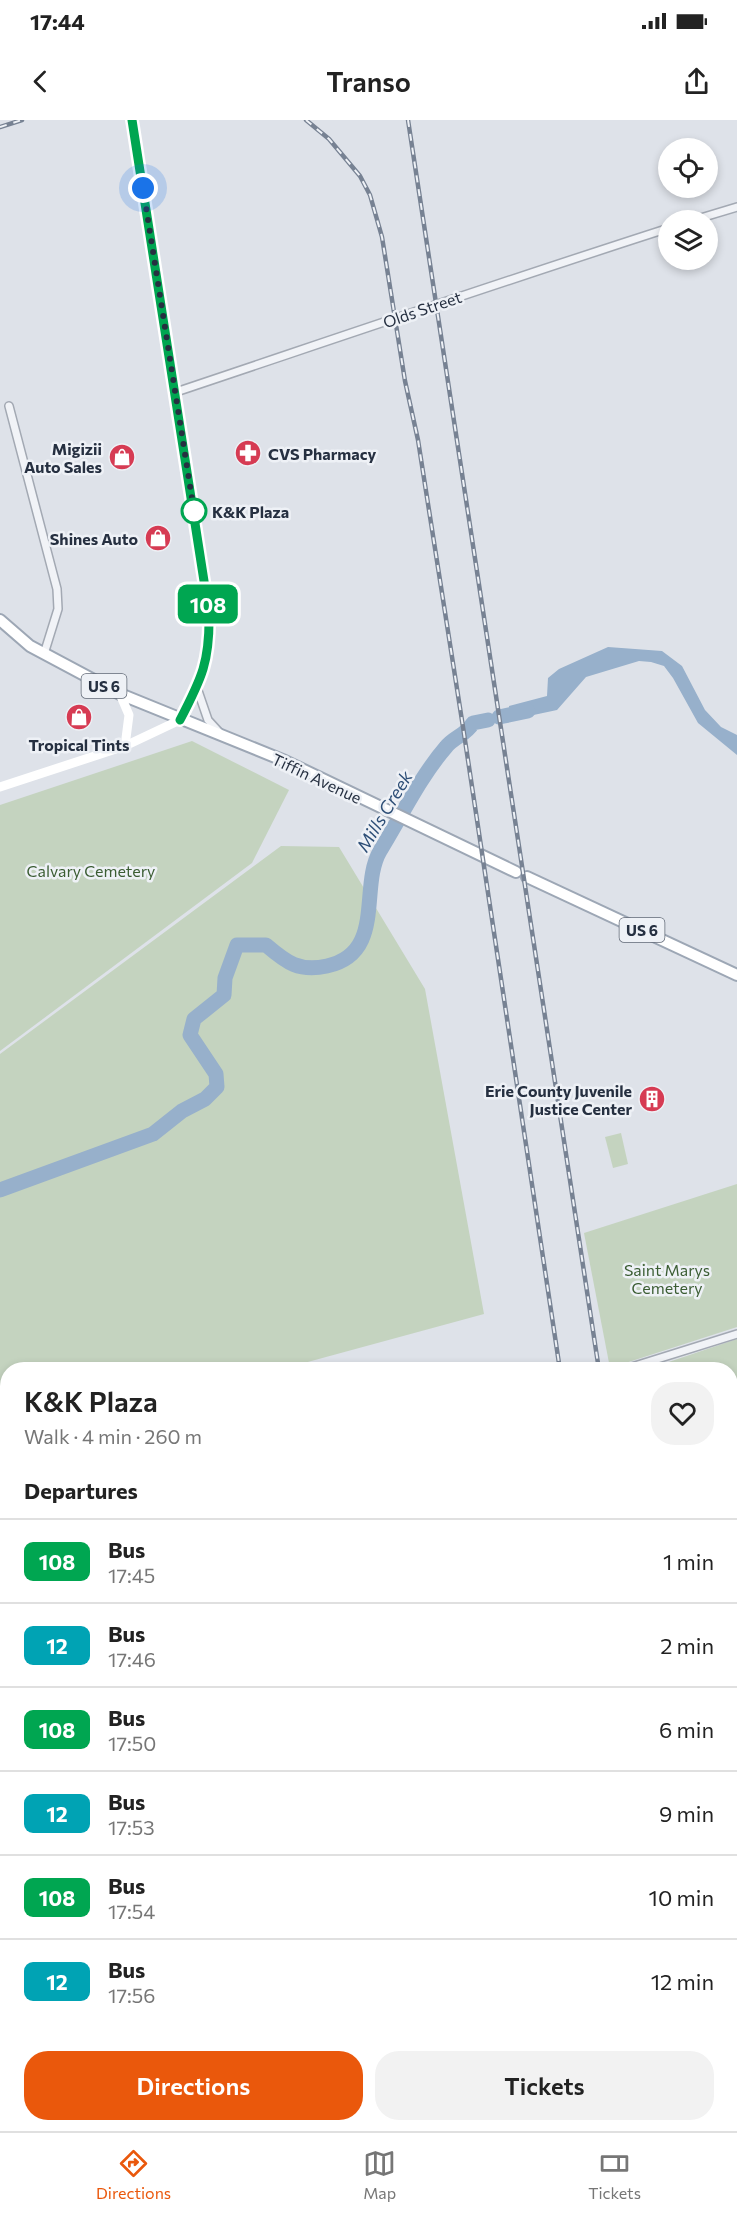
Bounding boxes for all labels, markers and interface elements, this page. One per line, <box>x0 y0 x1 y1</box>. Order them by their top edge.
text: 17:44 <box>30 8 85 35</box>
icon: back <box>24 65 57 98</box>
text: Transo <box>326 65 411 98</box>
icon: share <box>680 65 713 98</box>
map controls <box>658 138 718 270</box>
button: locate <box>658 138 718 198</box>
your location <box>128 173 158 203</box>
button: layers <box>658 210 718 270</box>
street label: Olds Street <box>380 287 464 331</box>
pharmacy icon: CVS Pharmacy <box>233 438 263 468</box>
place label: Migizii Auto Sales <box>24 439 102 476</box>
shop icon: Migizii Auto Sales <box>107 442 137 472</box>
place label: CVS Pharmacy <box>268 444 376 463</box>
marker: K&K Plaza <box>181 498 207 524</box>
place label: K&K Plaza <box>212 502 289 521</box>
shop icon: Shines Auto <box>143 523 173 553</box>
place label: Shines Auto <box>50 529 138 548</box>
line badge: 108 <box>174 584 242 624</box>
text: 108 <box>190 592 226 617</box>
road number: US 6 <box>82 674 126 698</box>
shop icon: Tropical Tints <box>64 702 94 732</box>
place label: Tropical Tints <box>28 735 130 754</box>
street label: Tiffin Avenue <box>269 749 365 807</box>
water label: Mills Creek <box>351 765 417 855</box>
park label: Calvary Cemetery <box>27 861 155 880</box>
road number: US 6 <box>620 918 664 942</box>
place label: Erie County Juvenile Justice Center <box>485 1081 632 1118</box>
building icon: Erie County Juvenile Justice Center <box>637 1084 667 1114</box>
park label: Saint Marys Cemetery <box>624 1260 710 1297</box>
button: heart <box>651 1382 714 1445</box>
text: K&K Plaza <box>24 1384 158 1418</box>
text: Walk · 4 min · 260 m <box>24 1424 202 1448</box>
text: Departures <box>24 1477 138 1504</box>
text: Bus <box>108 1536 145 1563</box>
text: 1 min <box>663 1548 714 1575</box>
text: 108 <box>39 1549 75 1574</box>
text: 17:45 <box>108 1563 155 1587</box>
text: Bus <box>108 1620 145 1647</box>
text: 2 min <box>660 1632 714 1659</box>
text: 12 <box>46 1633 68 1658</box>
text: 17:46 <box>108 1647 156 1671</box>
text: Bus <box>108 1704 145 1731</box>
text: 6 min <box>659 1716 714 1743</box>
text: 108 <box>39 1717 75 1742</box>
text: 17:50 <box>108 1731 156 1755</box>
text: Bus <box>108 1788 145 1815</box>
text: 9 min <box>659 1800 714 1827</box>
text: 12 <box>46 1801 68 1826</box>
text: 17:53 <box>108 1815 155 1839</box>
text: Bus <box>108 1872 145 1899</box>
text: 10 min <box>649 1884 714 1911</box>
text: 108 <box>39 1885 75 1910</box>
text: 17:54 <box>108 1899 155 1923</box>
text: Bus <box>108 1956 145 1983</box>
text: 12 min <box>651 1968 714 1995</box>
text: 12 <box>46 1969 68 1994</box>
text: 17:56 <box>108 1983 155 2007</box>
button: Directions <box>24 2051 363 2120</box>
button: Tickets <box>375 2051 714 2120</box>
tab: Directions <box>96 2147 171 2202</box>
tab: Map <box>363 2147 396 2202</box>
tab: Tickets <box>588 2147 641 2202</box>

